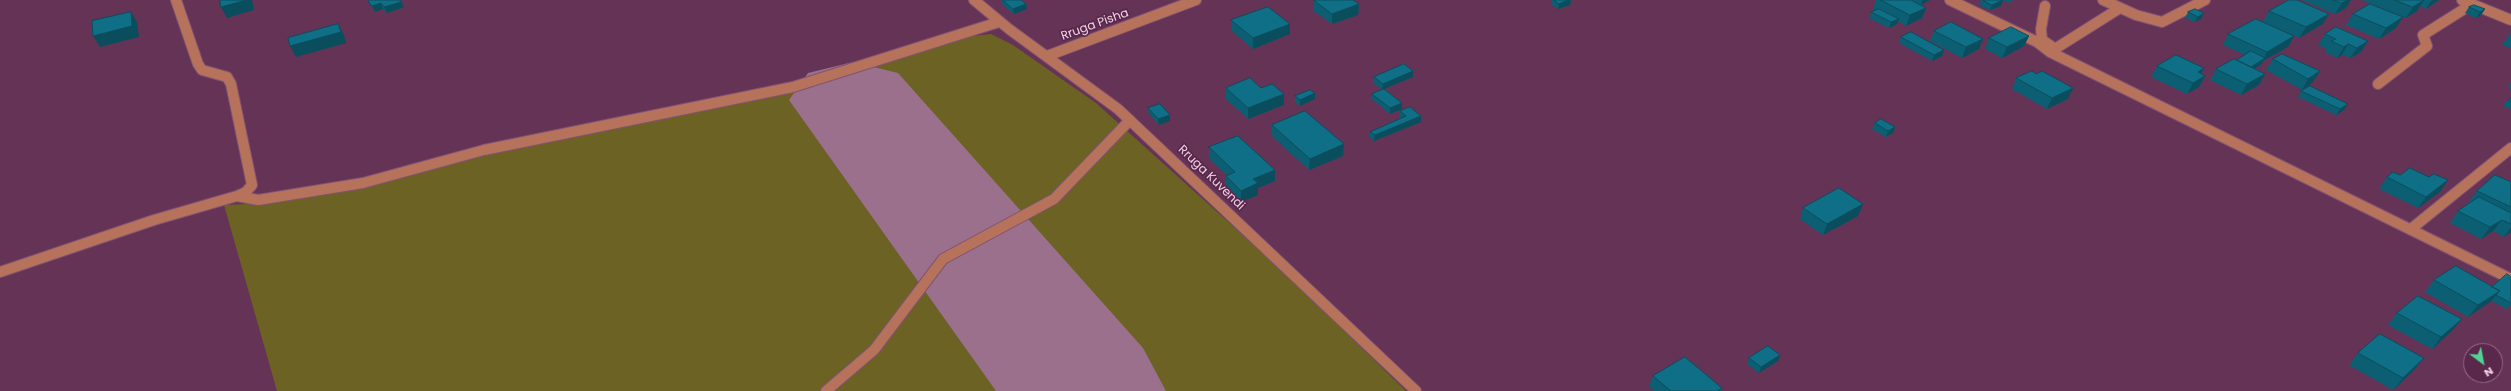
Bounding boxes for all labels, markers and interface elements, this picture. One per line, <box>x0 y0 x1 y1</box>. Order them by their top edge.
street label: Rruga Pisha <box>1059 6 1131 44</box>
street label: Rruga Kuvendi <box>1175 143 1247 213</box>
north arrow <box>2463 343 2503 383</box>
text: N <box>2481 363 2497 381</box>

